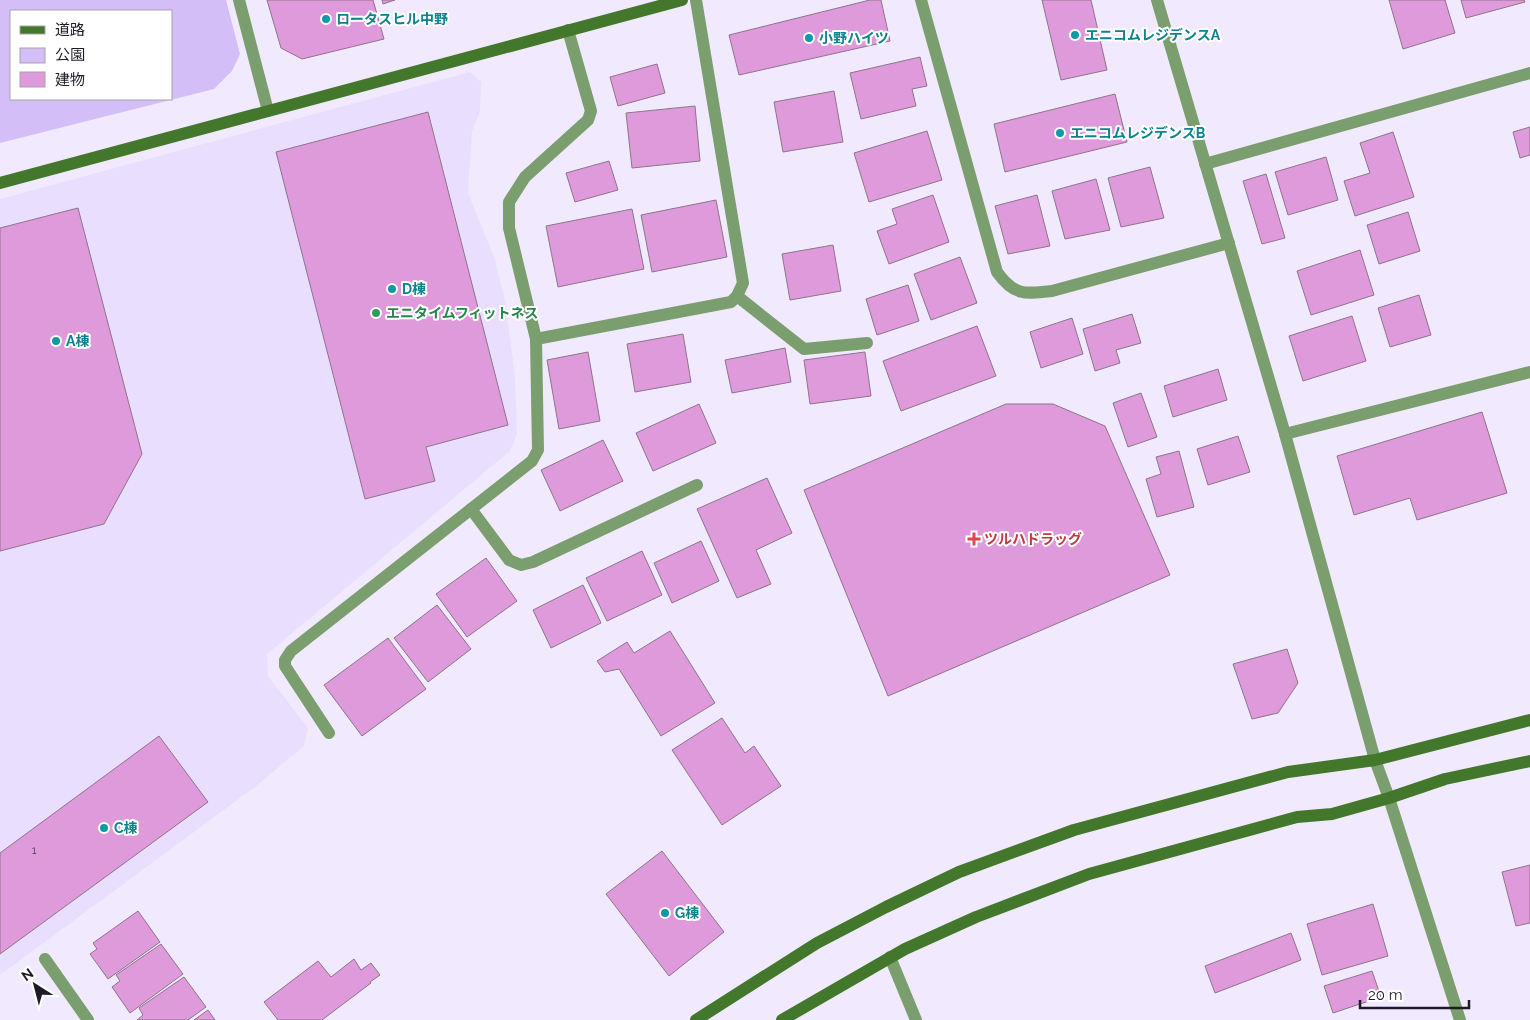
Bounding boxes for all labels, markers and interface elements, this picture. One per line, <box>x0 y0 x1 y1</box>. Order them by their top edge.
legend <box>10 10 172 100</box>
place label: ロータスヒル中野 <box>336 11 448 27</box>
marker: ロータスヒル中野 <box>320 13 332 25</box>
text: 道路 <box>55 21 85 39</box>
place label: エニコムレジデンスA <box>1085 27 1221 43</box>
marker: エニコムレジデンスA <box>1069 29 1081 41</box>
place label: 小野ハイツ <box>819 30 889 46</box>
marker: 小野ハイツ <box>803 32 815 44</box>
text: 公園 <box>55 46 85 64</box>
text: 建物 <box>55 71 85 89</box>
place label: エニコムレジデンスB <box>1070 125 1206 141</box>
marker: エニコムレジデンスB <box>1054 127 1066 139</box>
place label: D棟 <box>402 281 426 297</box>
marker: D棟 <box>386 283 398 295</box>
place label: エニタイムフィットネス <box>386 305 539 321</box>
marker: エニタイムフィットネス <box>370 307 382 319</box>
place label: A棟 <box>66 333 89 349</box>
marker: A棟 <box>50 335 62 347</box>
place label: ツルハドラッグ <box>984 531 1082 547</box>
marker: ツルハドラッグ <box>968 533 980 545</box>
place label: C棟 <box>114 820 138 836</box>
marker: C棟 <box>98 822 110 834</box>
house number: 1 <box>32 844 37 857</box>
place label: G棟 <box>675 905 699 921</box>
marker: G棟 <box>659 907 671 919</box>
north arrow <box>10 960 60 1010</box>
text: N <box>18 965 36 984</box>
scale bar <box>1360 978 1469 1010</box>
text: 20 m <box>1368 986 1403 1004</box>

